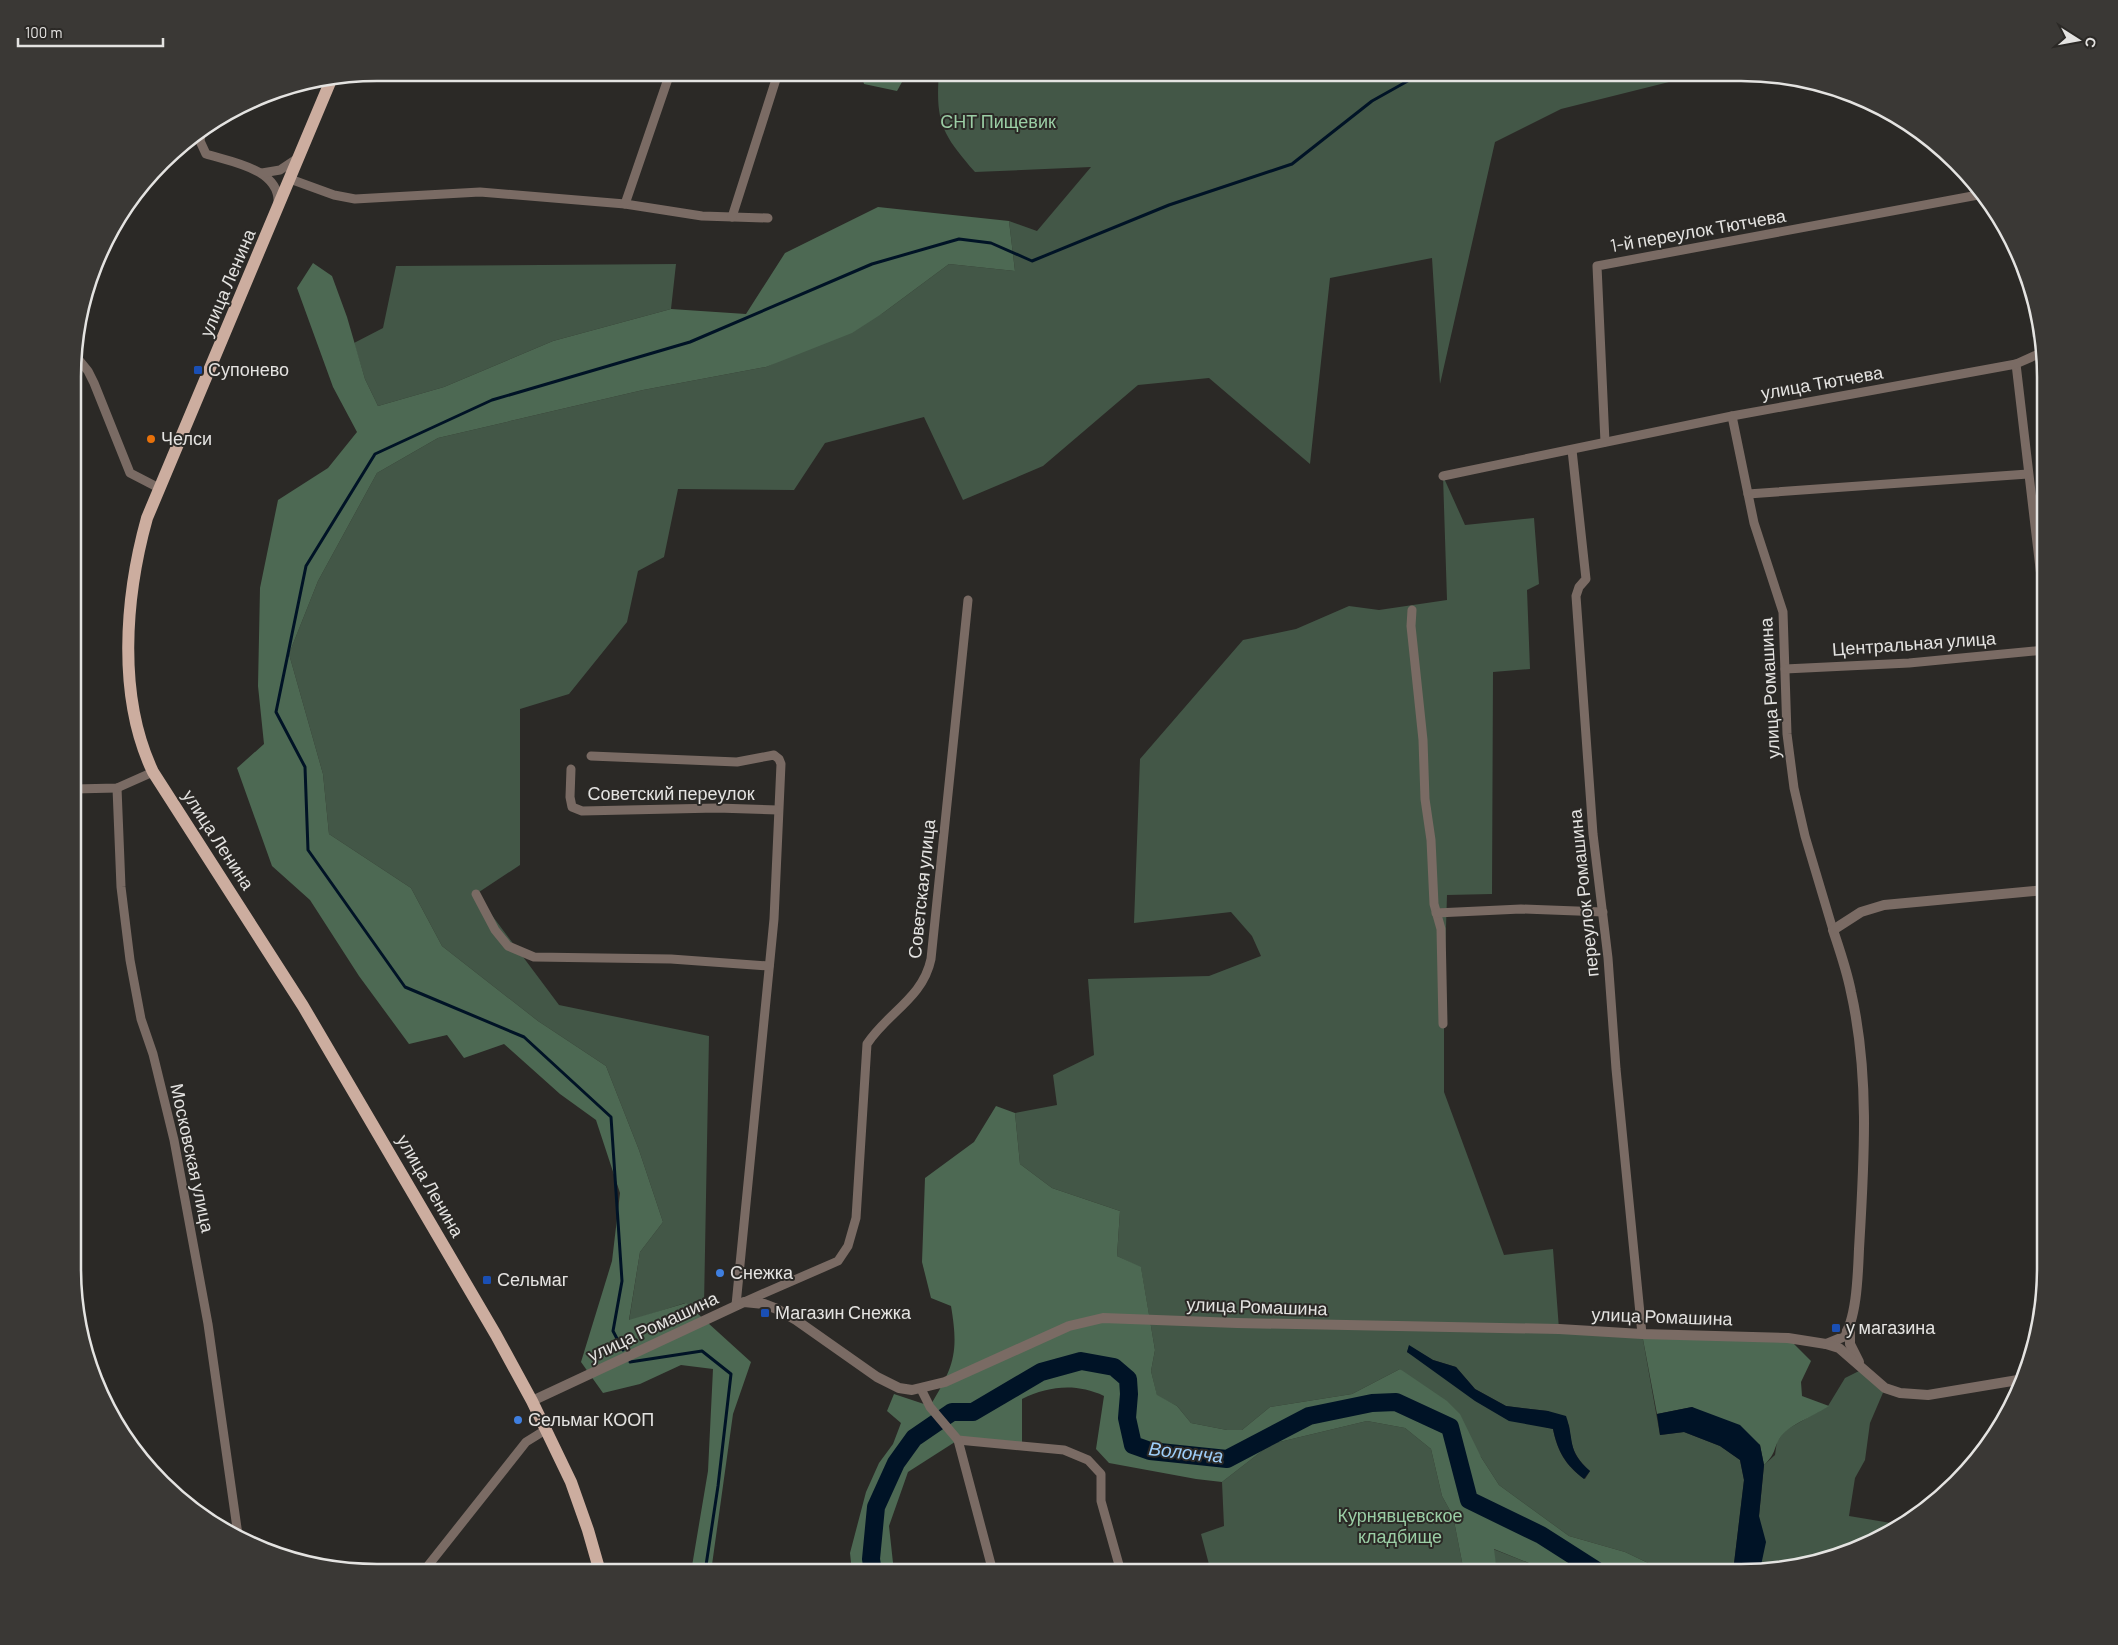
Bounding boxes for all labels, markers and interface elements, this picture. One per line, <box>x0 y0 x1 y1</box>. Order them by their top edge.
scale bar <box>18 15 162 47</box>
north arrow <box>2053 15 2103 65</box>
text: 100 m <box>25 23 63 41</box>
text: С <box>2082 36 2101 49</box>
park label: СНТ Пищевик <box>940 110 1056 132</box>
street label: 1-й переулок Тютчева <box>1608 204 1788 256</box>
street label: улица Ленина <box>195 225 260 340</box>
place label: Супонево <box>208 358 289 380</box>
street label: улица Тютчева <box>1759 360 1885 404</box>
marker: Супонево <box>192 364 204 376</box>
place label: Челси <box>161 427 212 449</box>
marker: Челси <box>145 433 157 445</box>
street label: улица Ромашина <box>1754 616 1784 759</box>
street label: Центральная улица <box>1831 626 1998 660</box>
street label: Советский переулок <box>587 782 755 804</box>
street label: улица Ленина <box>178 785 260 894</box>
street label: переулок Ромашина <box>1563 807 1603 978</box>
street label: Советская улица <box>903 817 939 960</box>
street label: Московская улица <box>166 1081 220 1235</box>
street label: улица Ленина <box>393 1130 470 1242</box>
place label: Снежка <box>730 1261 794 1283</box>
marker: Снежка <box>714 1267 726 1279</box>
place label: Сельмаг <box>497 1268 569 1290</box>
marker: Сельмаг <box>481 1274 493 1286</box>
street label: улица Ромашина <box>584 1286 722 1366</box>
street label: улица Ромашина <box>1186 1293 1329 1319</box>
place label: Магазин Снежка <box>775 1301 912 1323</box>
street label: улица Ромашина <box>1591 1303 1734 1329</box>
marker: Магазин Снежка <box>759 1307 771 1319</box>
place label: у магазина <box>1846 1316 1936 1338</box>
marker: у магазина <box>1830 1322 1842 1334</box>
place label: Сельмаг КООП <box>528 1408 654 1430</box>
marker: Сельмаг КООП <box>512 1414 524 1426</box>
water label: Волонча <box>1148 1436 1225 1467</box>
park label: Курнявцевское кладбище <box>1337 1504 1463 1547</box>

